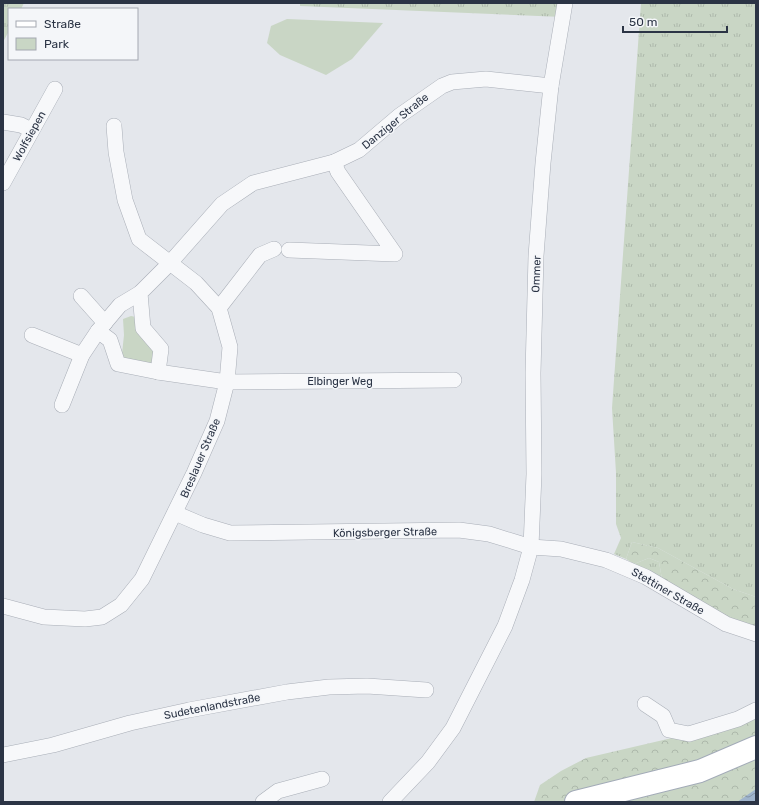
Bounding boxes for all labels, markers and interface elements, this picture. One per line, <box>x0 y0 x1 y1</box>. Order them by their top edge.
legend <box>8 8 138 60</box>
scale bar <box>623 8 727 34</box>
text: 50 m <box>629 15 657 29</box>
text: Straße <box>44 17 81 31</box>
text: Park <box>44 37 70 51</box>
street label: Danziger Straße <box>359 91 431 152</box>
street label: Wolfsiepen <box>10 109 49 164</box>
street label: Ommer <box>529 254 544 293</box>
street label: Elbinger Weg <box>307 375 373 388</box>
street label: Breslauer Straße <box>178 416 223 500</box>
street label: Königsberger Straße <box>333 525 437 540</box>
street label: Stettiner Straße <box>629 565 706 618</box>
street label: Sudetenlandstraße <box>163 691 261 722</box>

